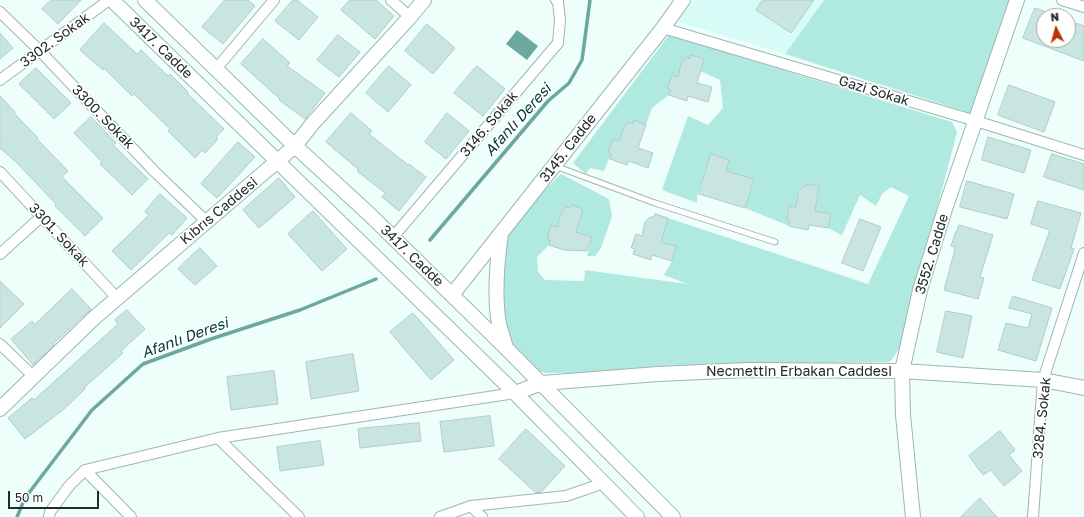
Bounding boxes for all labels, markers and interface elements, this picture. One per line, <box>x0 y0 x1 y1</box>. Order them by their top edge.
north arrow <box>1036 8 1076 48</box>
street label: 3302. Sokak <box>17 9 93 71</box>
text: N <box>1050 10 1060 23</box>
street label: 3417. Cadde <box>126 14 196 82</box>
street label: Gazi Sokak <box>837 72 911 110</box>
water label: Afanlı Deresi <box>481 80 555 160</box>
street label: 3300. Sokak <box>68 82 138 152</box>
street label: 3146. Sokak <box>457 88 521 160</box>
street label: 3145. Cadde <box>536 110 600 186</box>
street label: Kıbrıs Caddesi <box>177 174 261 248</box>
street label: 3301. Sokak <box>25 200 93 270</box>
street label: 3552. Cadde <box>912 212 952 296</box>
street label: 3417. Cadde <box>377 222 447 290</box>
water label: Afanlı Deresi <box>139 314 231 362</box>
street label: Necmettin Erbakan Caddesi <box>706 364 892 380</box>
street label: 3284. Sokak <box>1029 376 1055 460</box>
scale bar <box>10 483 101 509</box>
text: 50 m <box>15 490 43 505</box>

